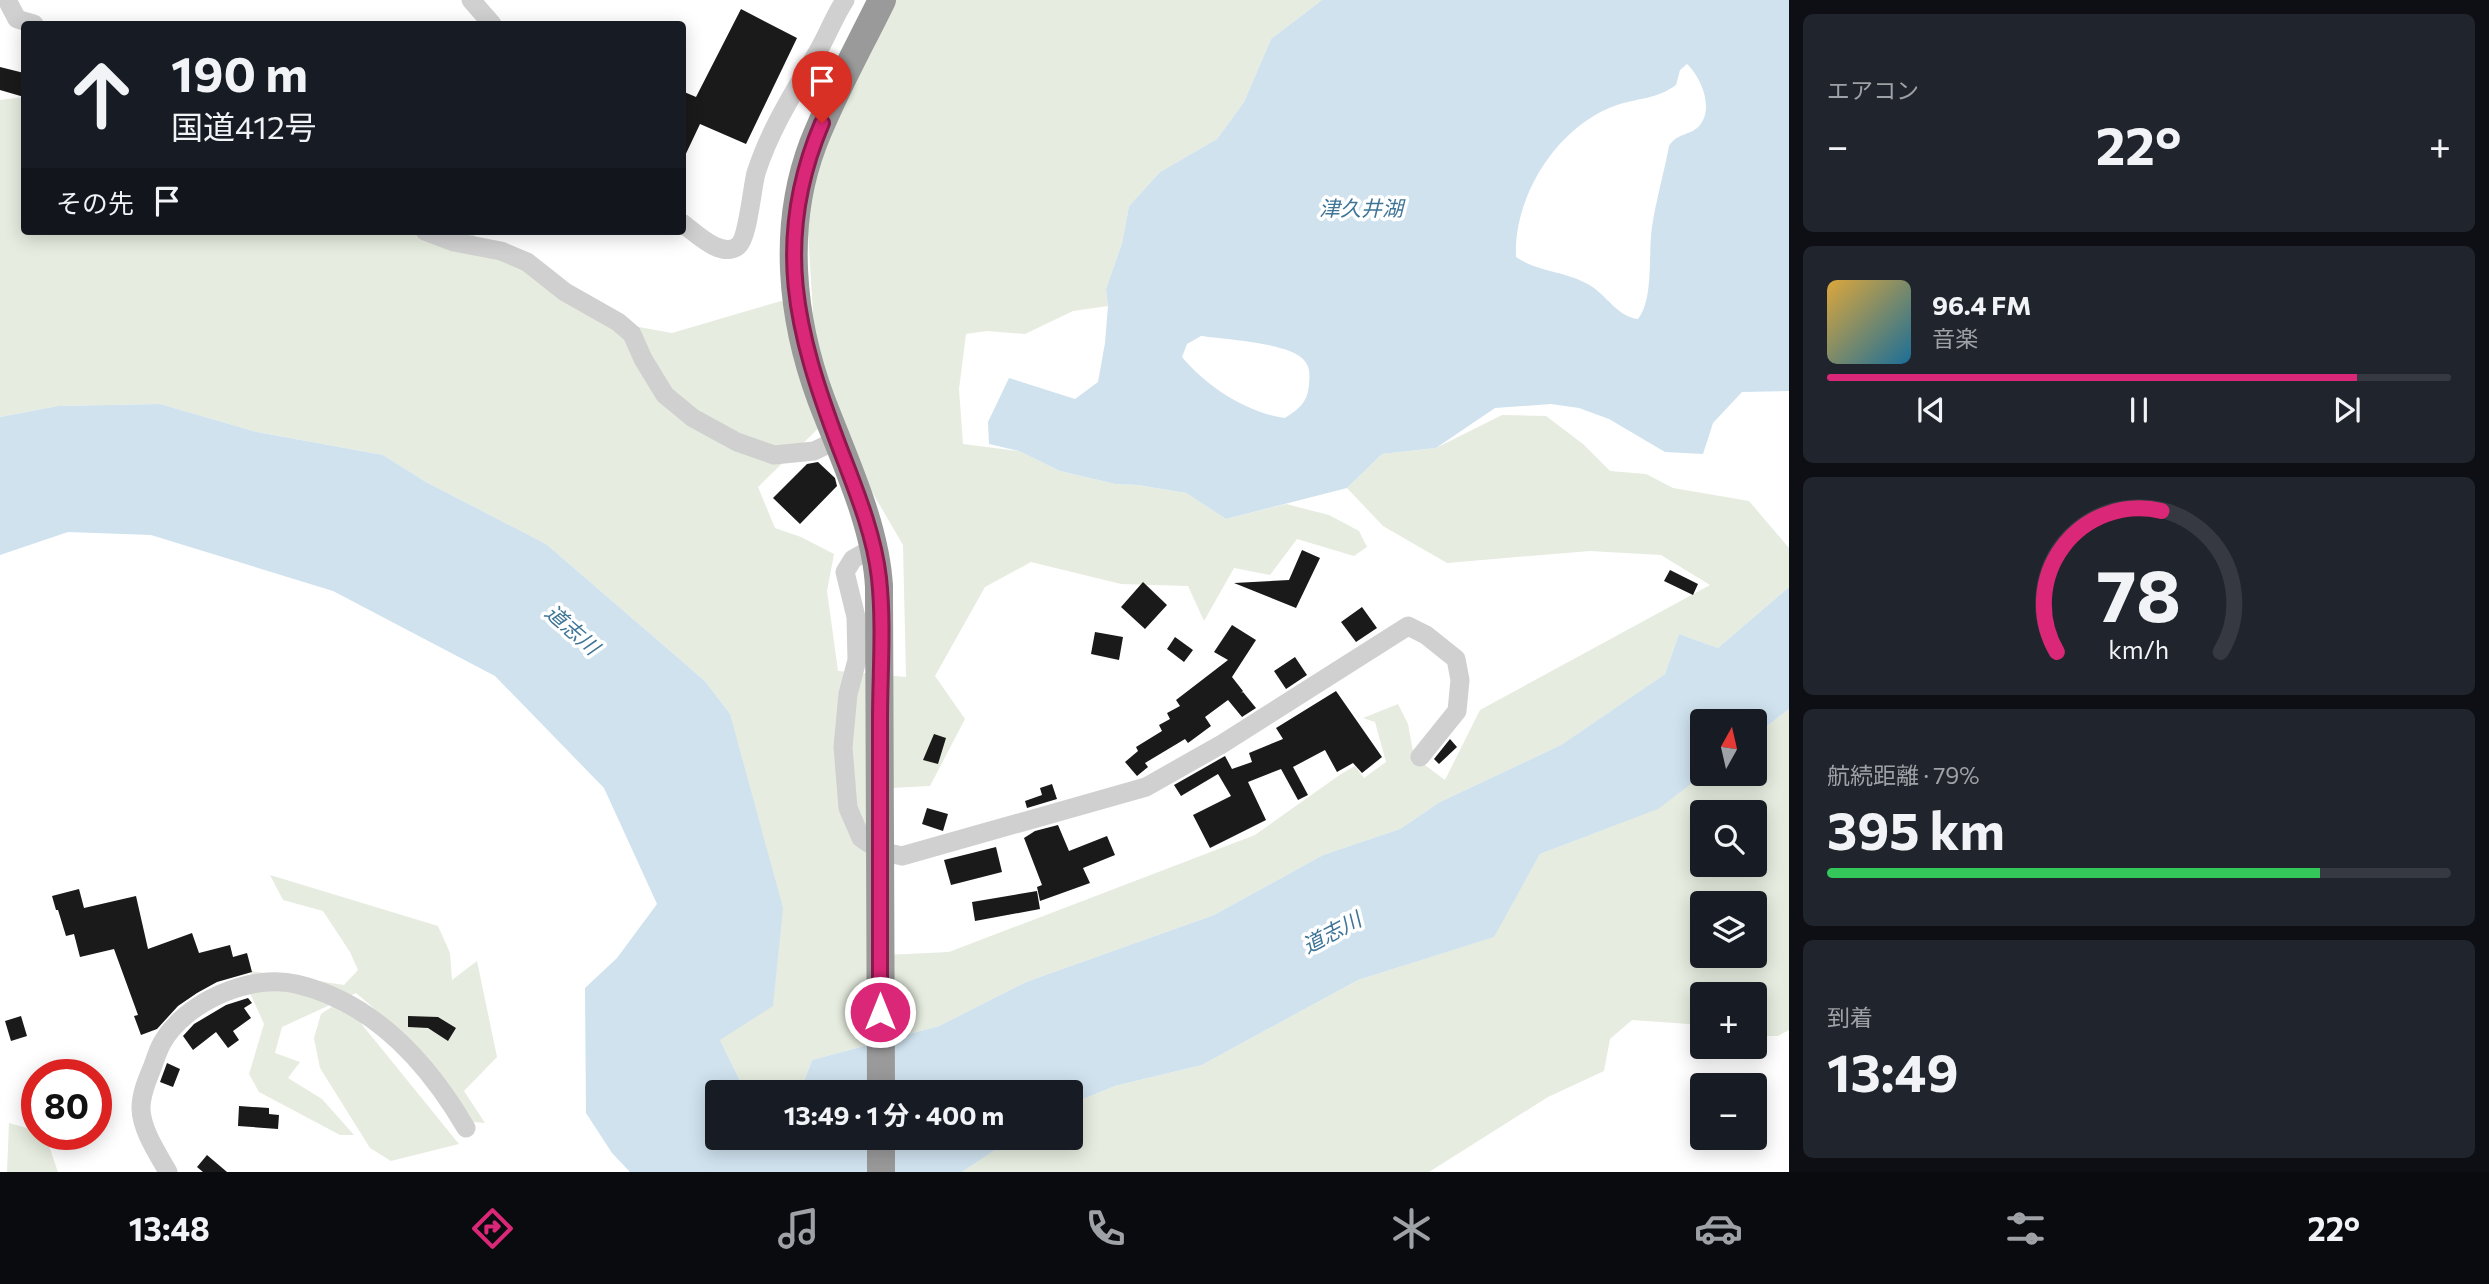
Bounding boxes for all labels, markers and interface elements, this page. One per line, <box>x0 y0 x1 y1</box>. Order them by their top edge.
text: 190 m <box>171 42 308 102</box>
icon: ahead <box>56 49 147 140</box>
pin <box>792 51 852 123</box>
icon: arrive <box>803 62 841 100</box>
text: エアコン <box>1827 76 1919 104</box>
text: 国道412号 <box>171 106 317 146</box>
text: 22° <box>2096 112 2181 176</box>
text: − <box>1827 121 1849 168</box>
text: + <box>2429 121 2451 168</box>
icon: arrive <box>148 182 186 220</box>
text: その先 <box>56 187 134 218</box>
water label: 津久井湖 <box>1319 195 1406 220</box>
text: 96.4 FM <box>1932 289 2031 320</box>
text: 音楽 <box>1932 324 1978 352</box>
icon: previous <box>1912 391 1950 429</box>
icon: pause <box>2120 391 2158 429</box>
icon: next <box>2328 391 2366 429</box>
text: 78 <box>2097 548 2181 637</box>
water label: 道志川 <box>541 599 606 660</box>
text: km/h <box>2109 634 2169 664</box>
north arrow <box>1690 709 1768 786</box>
map controls <box>1690 709 1767 1150</box>
text: 航続距離 · 79% <box>1827 761 1980 789</box>
text: 395 km <box>1827 797 2005 861</box>
button: search <box>1690 800 1767 877</box>
button: layers <box>1690 891 1767 968</box>
water label: 道志川 <box>1298 905 1367 958</box>
position arrow <box>843 975 917 1049</box>
button: + <box>1690 982 1767 1059</box>
text: 到着 <box>1827 1003 1873 1031</box>
text: 13:49 <box>1827 1039 1959 1103</box>
speed limit sign: 80 <box>21 1059 112 1150</box>
button: − <box>1690 1073 1767 1150</box>
text: 13:49 · 1 分 · 400 m <box>784 1099 1004 1130</box>
icon: directions <box>468 1204 517 1253</box>
icon: music <box>774 1204 823 1253</box>
icon: phone <box>1081 1204 1130 1253</box>
icon: climate <box>1387 1204 1436 1253</box>
icon: car <box>1694 1204 1743 1253</box>
icon: filters <box>2001 1204 2050 1253</box>
text: 13:48 <box>129 1208 210 1248</box>
text: 22° <box>2307 1208 2360 1248</box>

